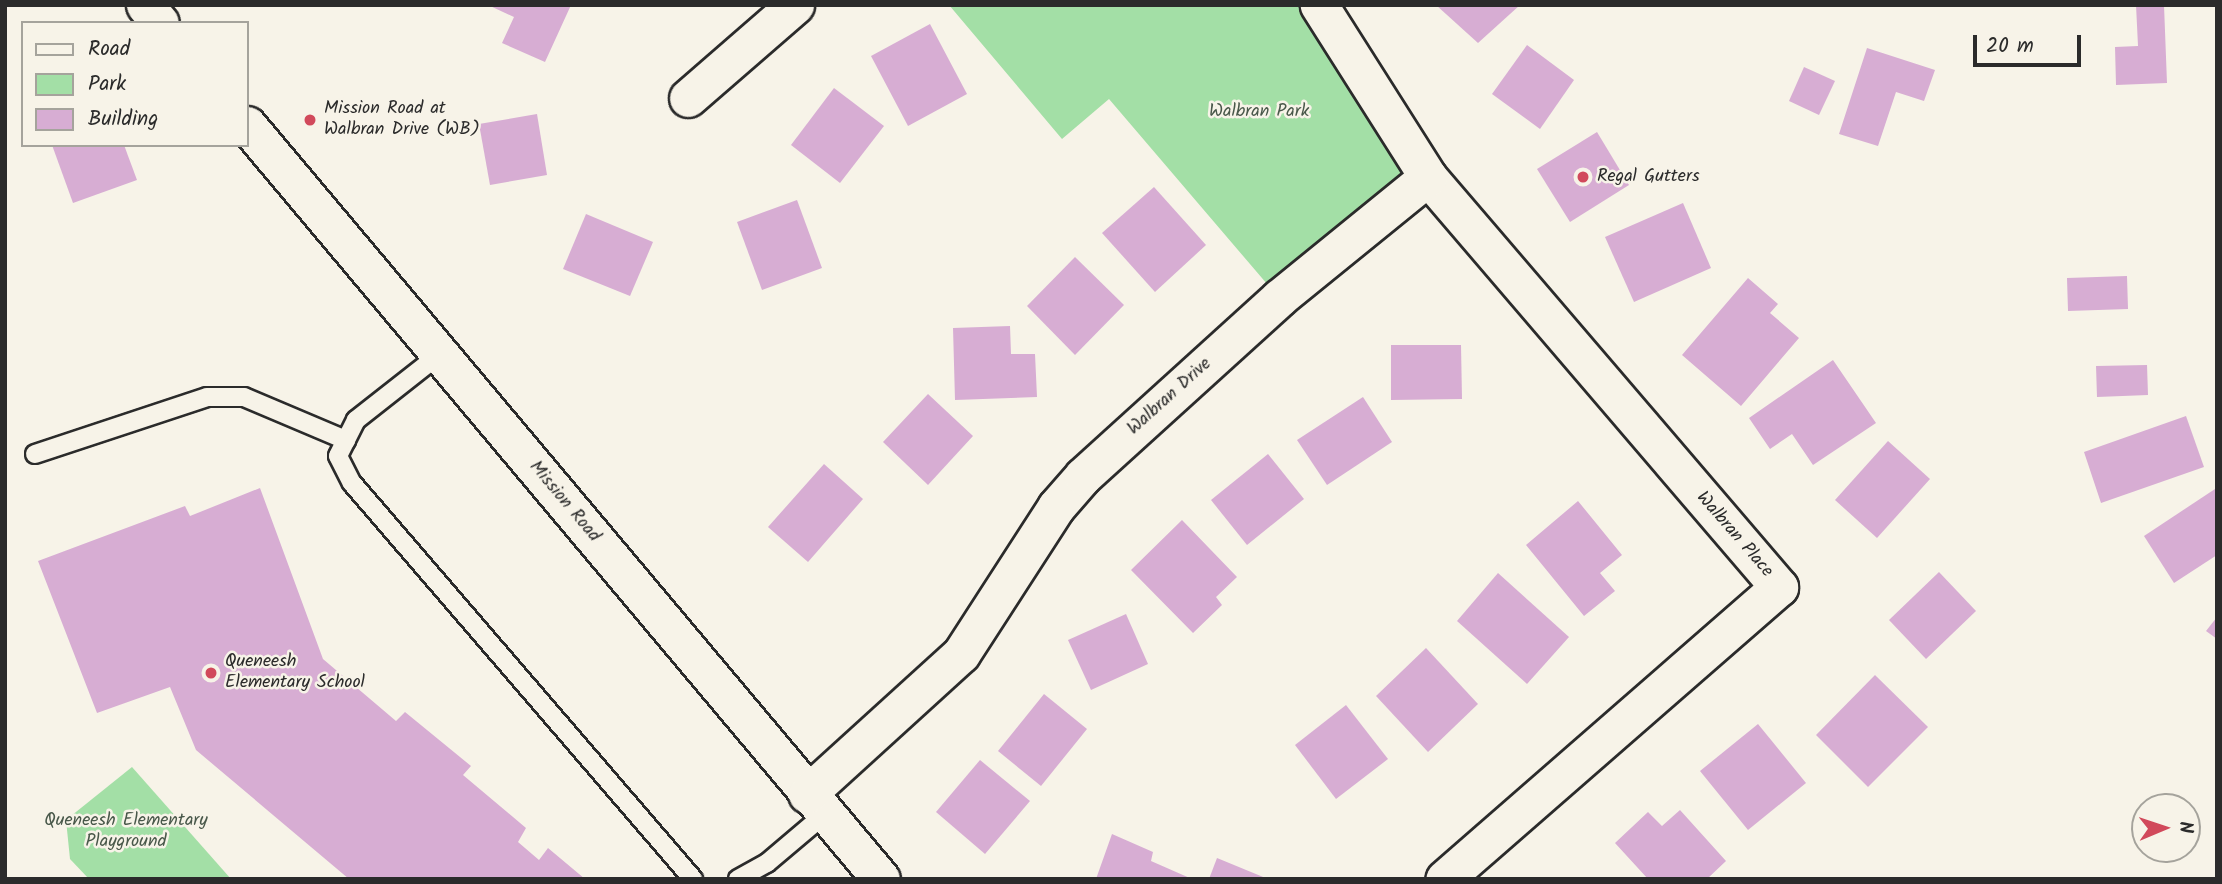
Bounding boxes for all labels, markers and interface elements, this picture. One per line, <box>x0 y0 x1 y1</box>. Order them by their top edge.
legend <box>21 21 248 147</box>
scale bar <box>1977 21 2086 65</box>
text: 20 m <box>1986 30 2034 63</box>
text: Road <box>88 33 130 66</box>
text: Park <box>88 68 126 101</box>
place label: Mission Road at Walbran Drive (WB) <box>324 99 480 142</box>
park label: Walbran Park <box>1209 101 1309 123</box>
text: Building <box>88 103 158 136</box>
marker: Mission Road at Walbran Drive (WB) <box>302 112 318 128</box>
place label: Regal Gutters <box>1597 166 1700 188</box>
marker: Regal Gutters <box>1575 169 1591 185</box>
street label: Walbran Drive <box>1124 354 1216 440</box>
street label: Mission Road <box>524 457 604 547</box>
street label: Walbran Place <box>1691 488 1777 582</box>
place label: Queneesh Elementary School <box>225 652 365 694</box>
marker: Queneesh Elementary School <box>203 665 219 681</box>
north arrow <box>2131 793 2201 863</box>
park label: Queneesh Elementary Playground <box>44 811 208 854</box>
text: N <box>2170 821 2200 834</box>

